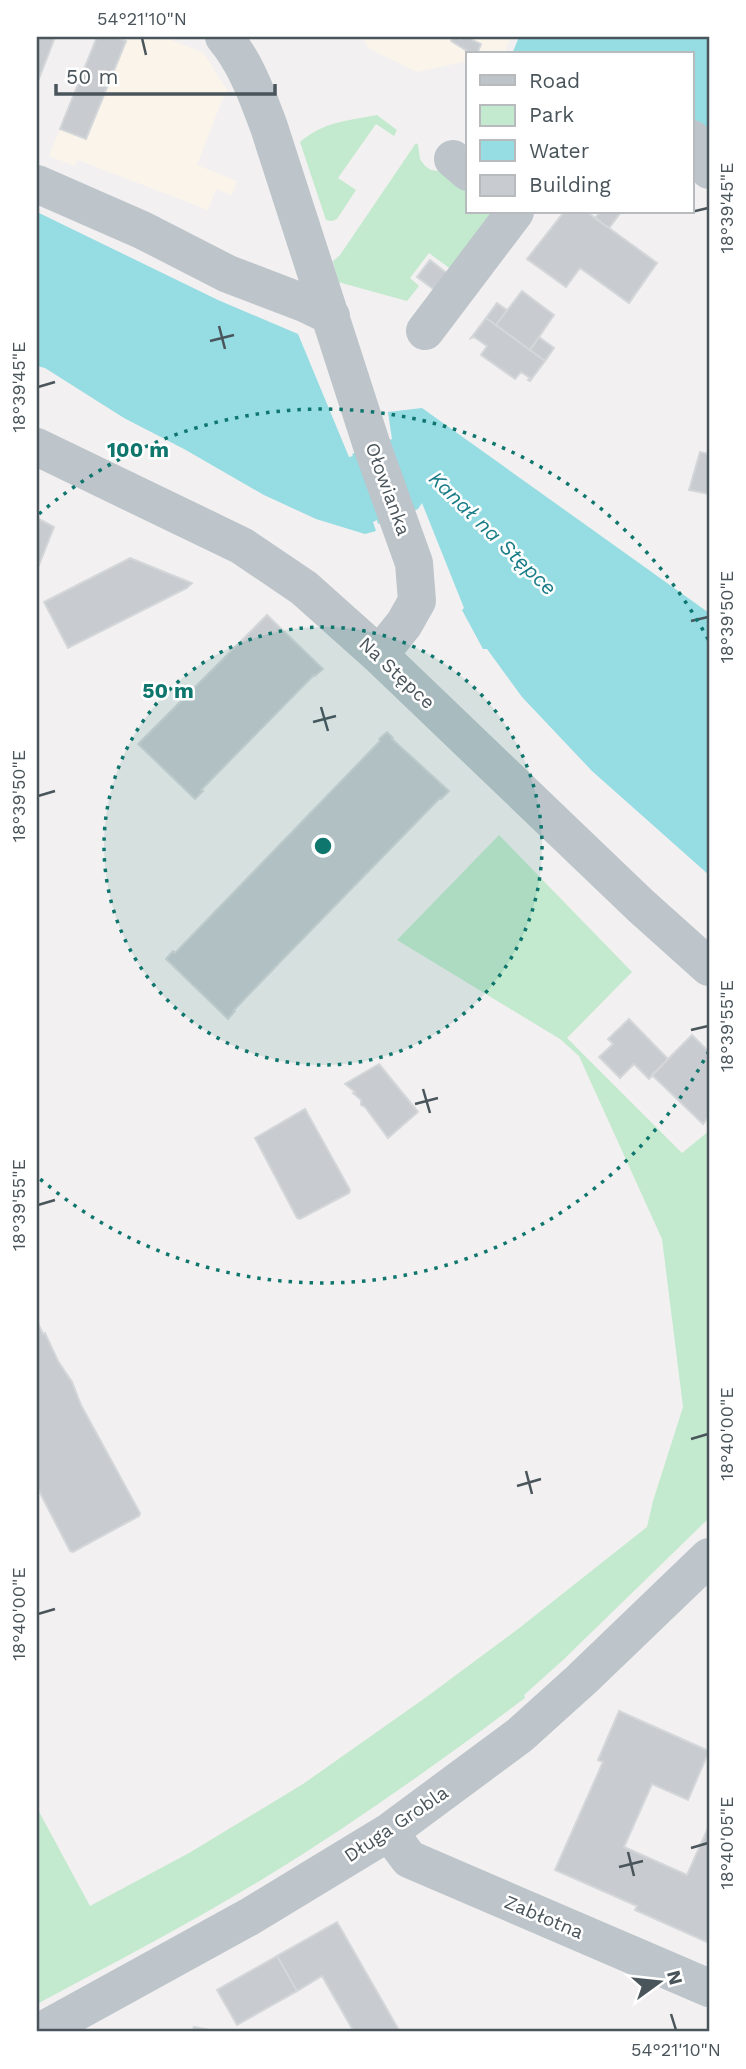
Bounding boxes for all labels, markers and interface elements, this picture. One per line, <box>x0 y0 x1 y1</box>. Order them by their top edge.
text: 54°21'10"N <box>97 8 187 29</box>
scale bar <box>56 52 275 96</box>
legend <box>466 52 694 214</box>
text: 50 m <box>66 64 118 89</box>
text: Road <box>529 68 580 93</box>
text: Park <box>529 102 574 127</box>
text: Water <box>529 138 590 163</box>
text: 18°39'45"E <box>716 163 737 253</box>
text: Building <box>529 172 611 197</box>
text: 18°39'45"E <box>8 342 29 432</box>
text: 100 m <box>107 437 169 462</box>
street label: Ołowianka <box>361 439 416 539</box>
water label: Kanał na Stępce <box>424 466 562 600</box>
text: 18°39'50"E <box>716 571 737 663</box>
street label: Na Stępce <box>354 632 440 714</box>
text: 50 m <box>142 678 194 703</box>
text: 18°39'50"E <box>8 750 29 842</box>
centre of rings <box>311 834 335 858</box>
text: 18°39'55"E <box>716 980 737 1072</box>
text: 18°39'55"E <box>8 1159 29 1251</box>
text: 18°40'00"E <box>716 1387 737 1481</box>
text: 18°40'00"E <box>8 1567 29 1661</box>
street label: Długa Grobla <box>340 1781 453 1867</box>
text: 18°40'05"E <box>716 1797 737 1889</box>
street label: Zabłotna <box>501 1890 587 1944</box>
north arrow <box>624 1946 694 2016</box>
text: N <box>662 1968 688 1988</box>
text: 54°21'10"N <box>631 2039 721 2060</box>

